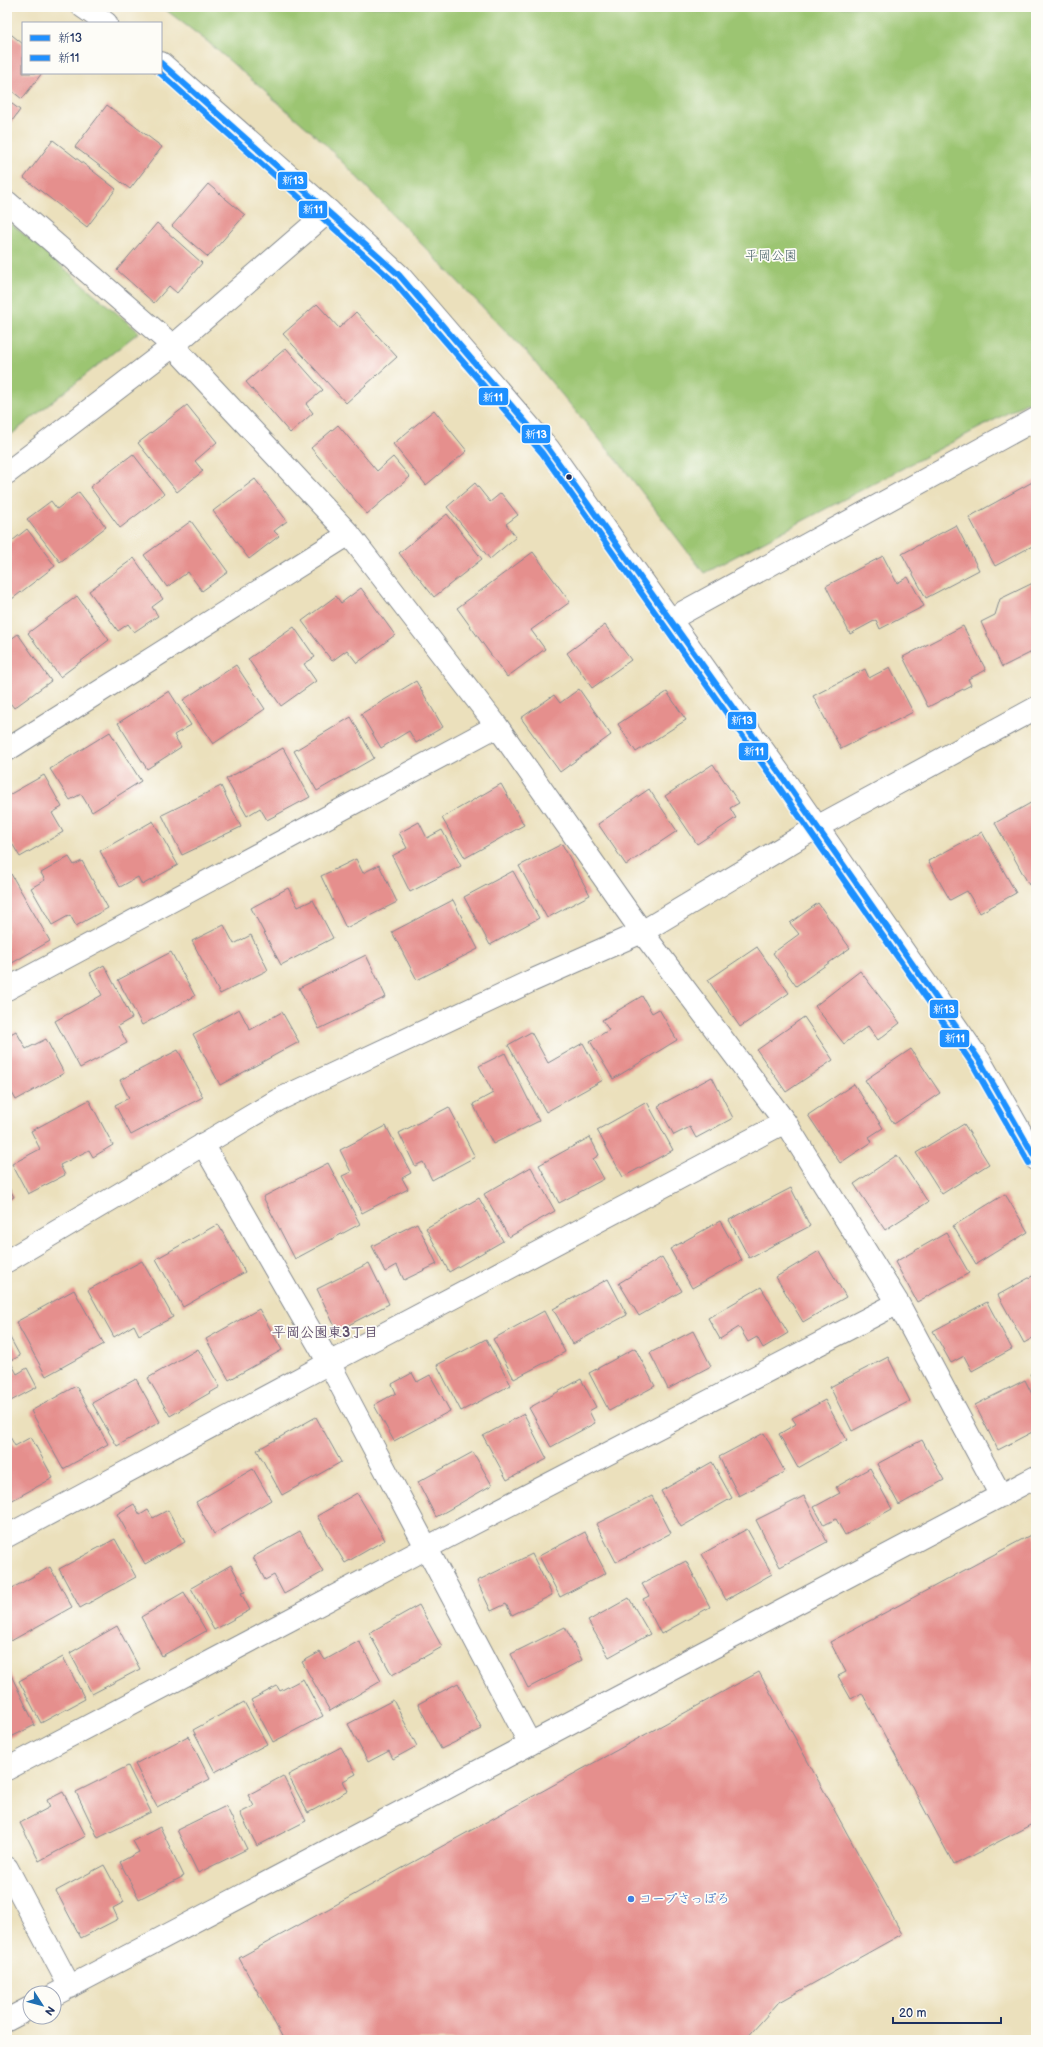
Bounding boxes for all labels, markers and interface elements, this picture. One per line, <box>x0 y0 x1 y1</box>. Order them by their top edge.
legend <box>22 22 162 74</box>
text: 新13 <box>58 31 82 46</box>
text: 新11 <box>58 51 79 66</box>
line badge: 新13 <box>277 171 308 190</box>
text: 新13 <box>282 174 305 187</box>
line badge: 新11 <box>298 200 328 219</box>
text: 新11 <box>303 203 323 216</box>
park label: 平岡公園 <box>745 248 797 264</box>
line badge: 新11 <box>478 387 509 406</box>
text: 新11 <box>483 391 503 404</box>
line badge: 新13 <box>521 424 551 444</box>
text: 新13 <box>525 428 548 441</box>
unlabelled marker <box>564 472 574 482</box>
line badge: 新13 <box>727 711 757 730</box>
text: 新13 <box>731 714 754 727</box>
line badge: 新11 <box>738 742 769 761</box>
text: 新11 <box>744 745 764 758</box>
line badge: 新13 <box>929 999 959 1019</box>
text: 新13 <box>933 1003 956 1016</box>
line badge: 新11 <box>939 1029 970 1048</box>
text: 新11 <box>945 1032 965 1045</box>
district label: 平岡公園東3丁目 <box>272 1324 378 1341</box>
place label: コープさっぽろ <box>639 1891 729 1907</box>
marker: コープさっぽろ <box>626 1894 636 1904</box>
north arrow <box>22 1985 62 2025</box>
scale bar <box>893 1999 1001 2025</box>
text: N <box>42 2003 57 2018</box>
text: 20 m <box>899 2006 926 2021</box>

